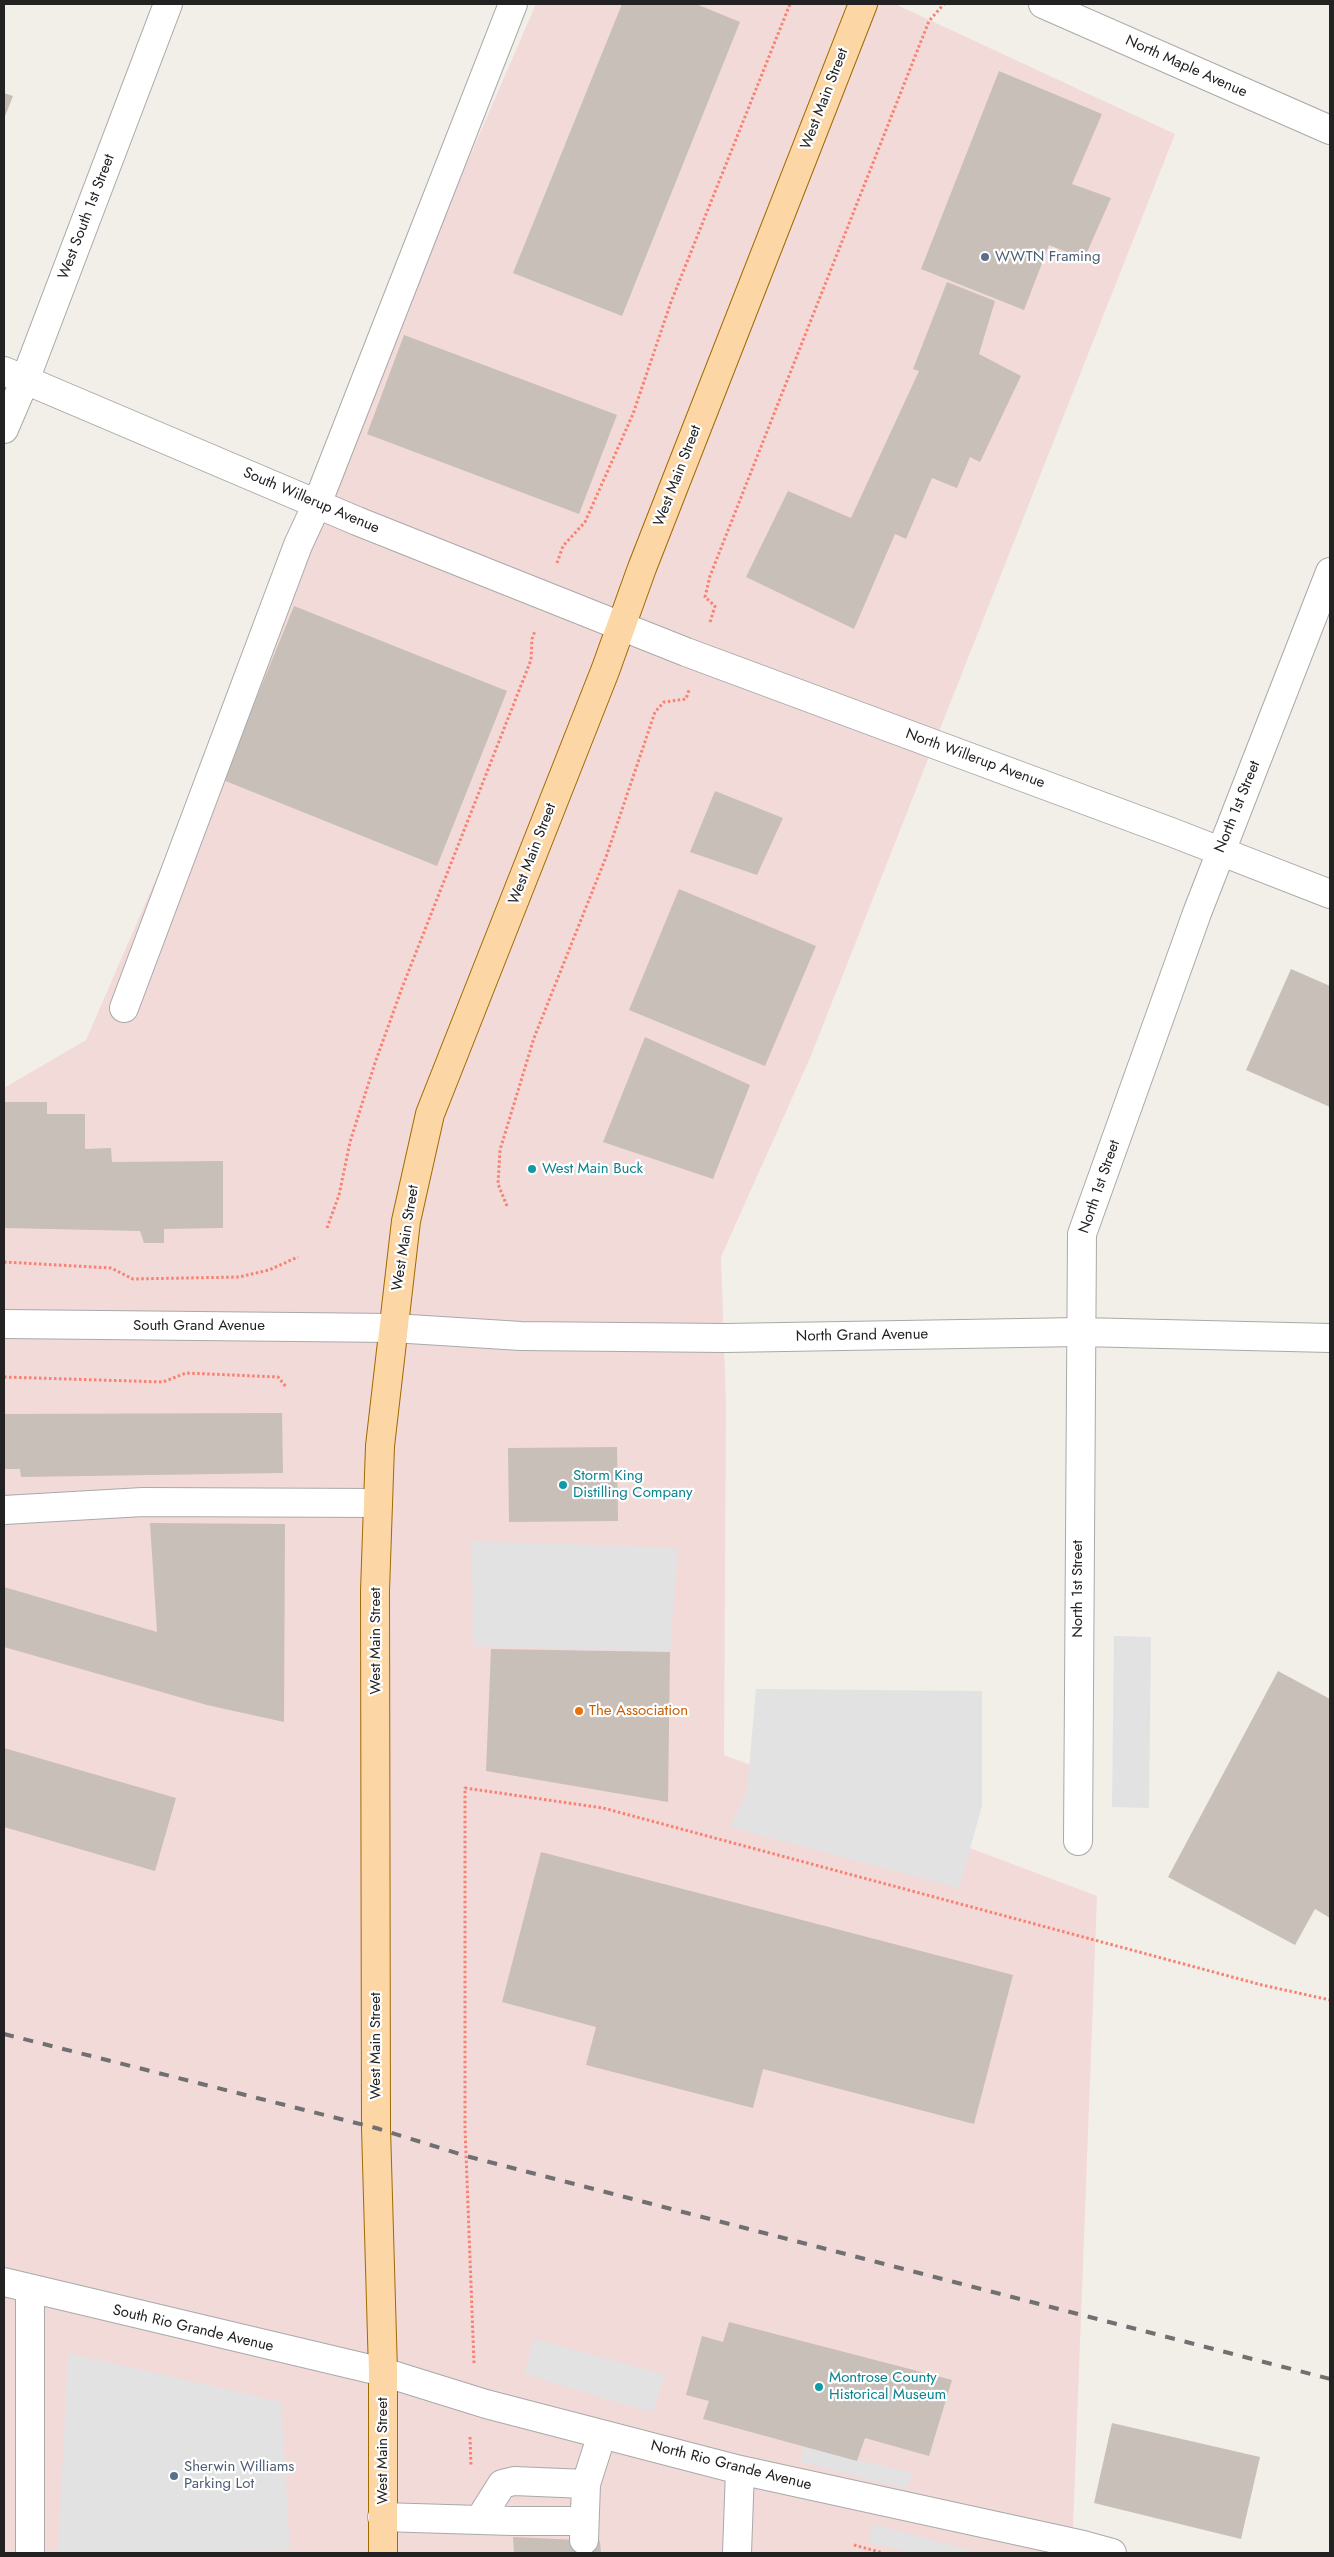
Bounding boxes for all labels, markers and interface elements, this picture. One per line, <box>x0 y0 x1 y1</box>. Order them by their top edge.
street label: North Maple Avenue <box>1122 32 1250 102</box>
street label: West Main Street <box>797 46 853 152</box>
street label: West South 1st Street <box>55 152 119 282</box>
place label: WWTN Framing <box>995 248 1100 266</box>
marker: WWTN Framing <box>979 251 991 263</box>
street label: West Main Street <box>650 423 706 529</box>
street label: South Willerup Avenue <box>240 464 382 538</box>
street label: North Willerup Avenue <box>903 725 1047 793</box>
street label: North 1st Street <box>1211 758 1265 856</box>
street label: West Main Street <box>505 801 561 907</box>
street label: North 1st Street <box>1076 1138 1124 1236</box>
place label: West Main Buck <box>542 1160 643 1178</box>
marker: West Main Buck <box>526 1163 538 1175</box>
street label: West Main Street <box>389 1184 423 1292</box>
street label: South Grand Avenue <box>133 1317 265 1335</box>
street label: North Grand Avenue <box>796 1326 928 1346</box>
place label: Storm King Distilling Company <box>573 1467 693 1502</box>
marker: Storm King Distilling Company <box>557 1479 569 1491</box>
street label: North 1st Street <box>1069 1540 1087 1638</box>
street label: West Main Street <box>367 1588 385 1694</box>
place label: The Association <box>589 1702 688 1720</box>
marker: The Association <box>573 1705 585 1717</box>
street label: West Main Street <box>367 1993 385 2099</box>
street label: South Rio Grande Avenue <box>111 2302 275 2356</box>
place label: Montrose County Historical Museum <box>829 2369 946 2404</box>
marker: Montrose County Historical Museum <box>813 2381 825 2393</box>
street label: West Main Street <box>374 2398 392 2504</box>
street label: North Rio Grande Avenue <box>649 2437 813 2495</box>
place label: Sherwin Williams Parking Lot <box>184 2458 294 2493</box>
marker: Sherwin Williams Parking Lot <box>168 2470 180 2482</box>

